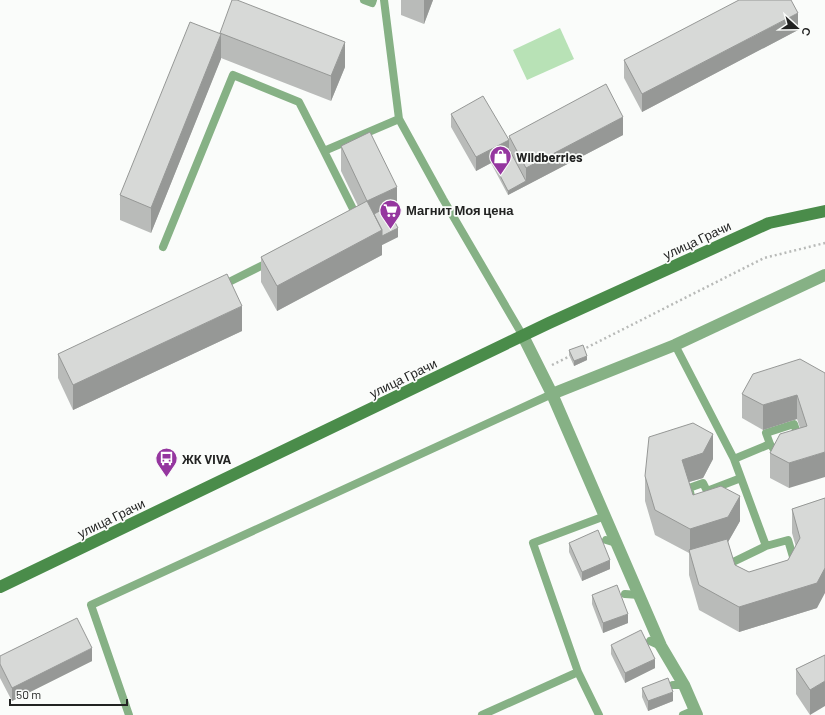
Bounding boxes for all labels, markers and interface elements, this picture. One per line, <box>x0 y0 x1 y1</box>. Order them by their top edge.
north arrow <box>777 8 817 48</box>
text: С <box>799 26 814 38</box>
shop icon: Wildberries <box>488 144 514 177</box>
place label: Wildberries <box>516 149 583 165</box>
supermarket icon: Магнит Моя цена <box>377 197 403 230</box>
place label: Магнит Моя цена <box>406 202 514 218</box>
street label: улица Грачи <box>661 217 733 263</box>
street label: улица Грачи <box>367 355 439 401</box>
bus stop icon: ЖК VIVA <box>154 446 180 479</box>
place label: ЖК VIVA <box>181 451 232 467</box>
street label: улица Грачи <box>75 495 147 541</box>
scale bar <box>10 681 127 707</box>
text: 50 m <box>16 687 41 701</box>

